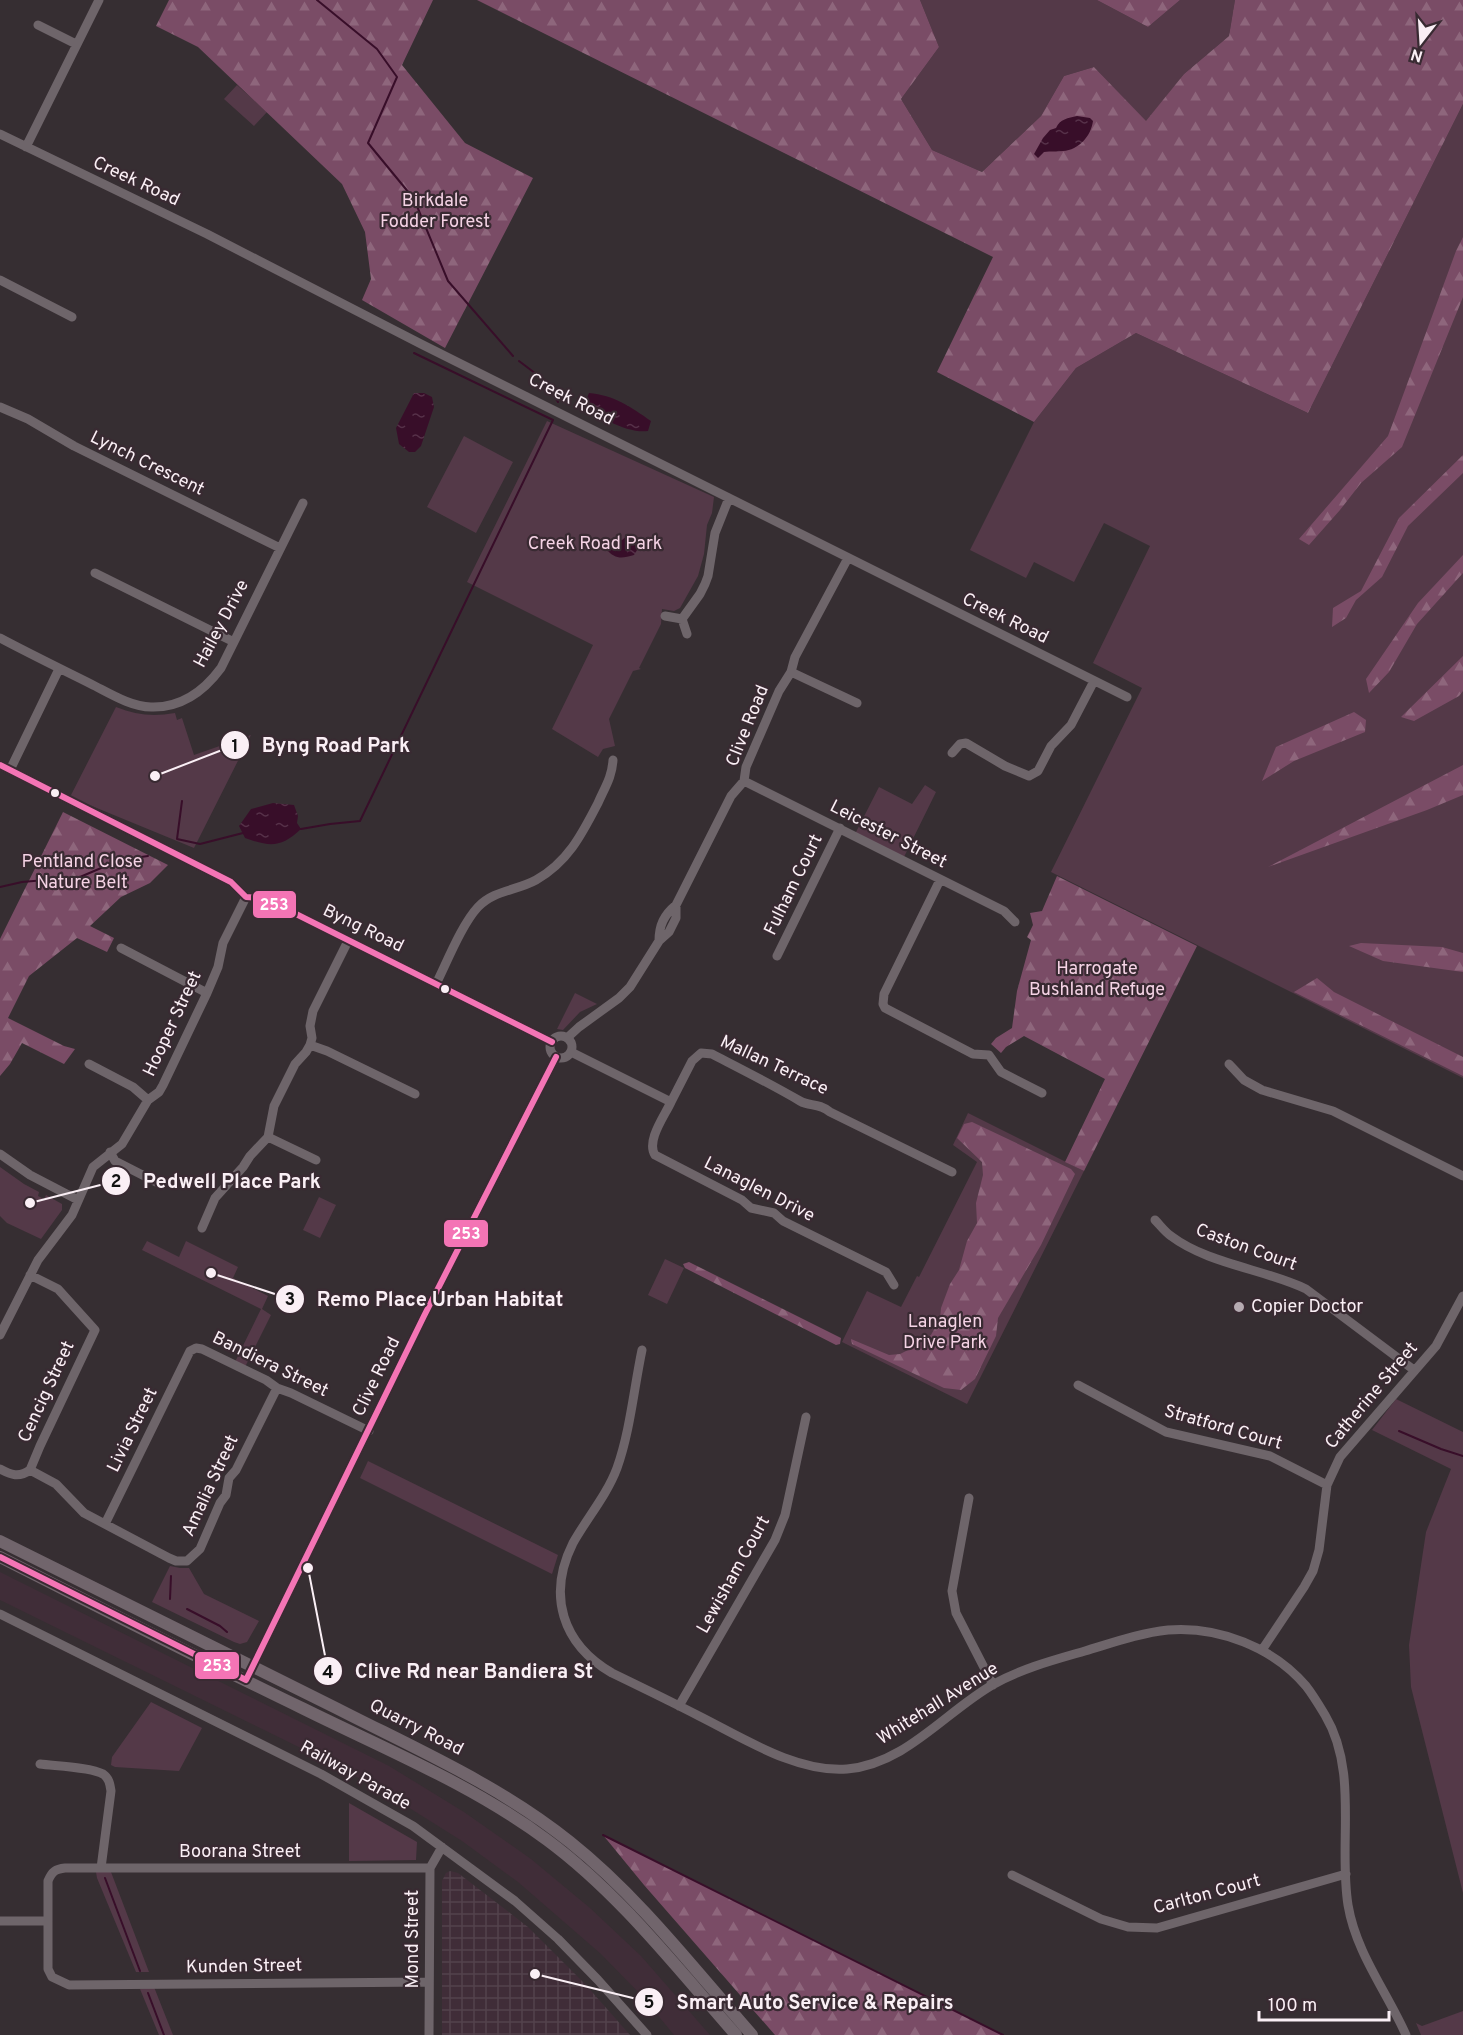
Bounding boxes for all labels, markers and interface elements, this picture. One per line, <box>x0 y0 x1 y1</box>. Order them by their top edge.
north arrow <box>1391 12 1451 72</box>
text: N <box>1409 43 1426 66</box>
street label: Creek Road <box>89 152 183 212</box>
park label: Birkdale Fodder Forest <box>380 190 490 234</box>
street label: Creek Road <box>524 369 618 431</box>
street label: Lynch Crescent <box>86 426 208 502</box>
park label: Creek Road Park <box>528 533 662 556</box>
street label: Hailey Drive <box>189 576 255 672</box>
street label: Creek Road <box>958 588 1052 650</box>
street label: Clive Road <box>721 682 775 770</box>
callout: Byng Road Park <box>220 726 422 764</box>
text: Byng Road Park <box>262 734 410 760</box>
text: 1 <box>231 736 239 759</box>
unlabelled marker <box>49 787 61 799</box>
street label: Leicester Street <box>826 796 950 874</box>
street label: Fulham Court <box>760 831 828 939</box>
park label: Pentland Close Nature Belt <box>22 851 142 895</box>
line badge: 253 <box>252 890 297 919</box>
text: 253 <box>259 896 289 916</box>
street label: Byng Road <box>319 899 407 959</box>
park label: Harrogate Bushland Refuge <box>1029 958 1165 1002</box>
street label: Hooper Street <box>138 967 208 1081</box>
unlabelled marker <box>439 983 451 995</box>
street label: Mallan Terrace <box>716 1031 832 1101</box>
street label: Lanaglen Drive <box>700 1152 818 1228</box>
callout: Pedwell Place Park <box>101 1162 333 1200</box>
text: Pedwell Place Park <box>143 1170 321 1196</box>
text: 2 <box>110 1171 122 1194</box>
line badge: 253 <box>443 1219 489 1248</box>
street label: Caston Court <box>1192 1219 1300 1277</box>
text: 253 <box>451 1225 481 1245</box>
callout: Remo Place Urban Habitat <box>275 1280 575 1318</box>
text: Remo Place Urban Habitat <box>317 1288 563 1314</box>
text: 3 <box>285 1289 295 1312</box>
place label: Copier Doctor <box>1251 1296 1363 1319</box>
marker: Copier Doctor <box>1232 1300 1246 1314</box>
park label: Lanaglen Drive Park <box>903 1311 987 1355</box>
street label: Bandiera Street <box>208 1327 332 1403</box>
street label: Clive Road <box>348 1333 406 1421</box>
street label: Cencig Street <box>13 1338 81 1446</box>
street label: Catherine Street <box>1320 1338 1424 1454</box>
street label: Livia Street <box>103 1384 163 1476</box>
street label: Stratford Court <box>1161 1400 1285 1456</box>
street label: Amalia Street <box>177 1431 245 1541</box>
street label: Lewisham Court <box>692 1512 776 1638</box>
line badge: 253 <box>194 1651 240 1680</box>
callout: Clive Rd near Bandiera St <box>313 1652 605 1690</box>
text: 253 <box>202 1657 232 1677</box>
street label: Whitehall Avenue <box>873 1657 1003 1751</box>
text: Clive Rd near Bandiera St <box>355 1660 593 1686</box>
text: 4 <box>322 1662 334 1685</box>
street label: Quarry Road <box>365 1694 467 1762</box>
street label: Railway Parade <box>296 1736 414 1816</box>
street label: Boorana Street <box>179 1841 301 1864</box>
street label: Carlton Court <box>1151 1870 1263 1920</box>
street label: Mond Street <box>402 1890 425 1988</box>
street label: Kunden Street <box>186 1954 302 1980</box>
callout: Smart Auto Service & Repairs <box>634 1983 966 2021</box>
scale bar <box>1259 1984 1390 2022</box>
text: Smart Auto Service & Repairs <box>676 1991 954 2017</box>
text: 5 <box>644 1992 655 2015</box>
text: 100 m <box>1268 1995 1317 2018</box>

